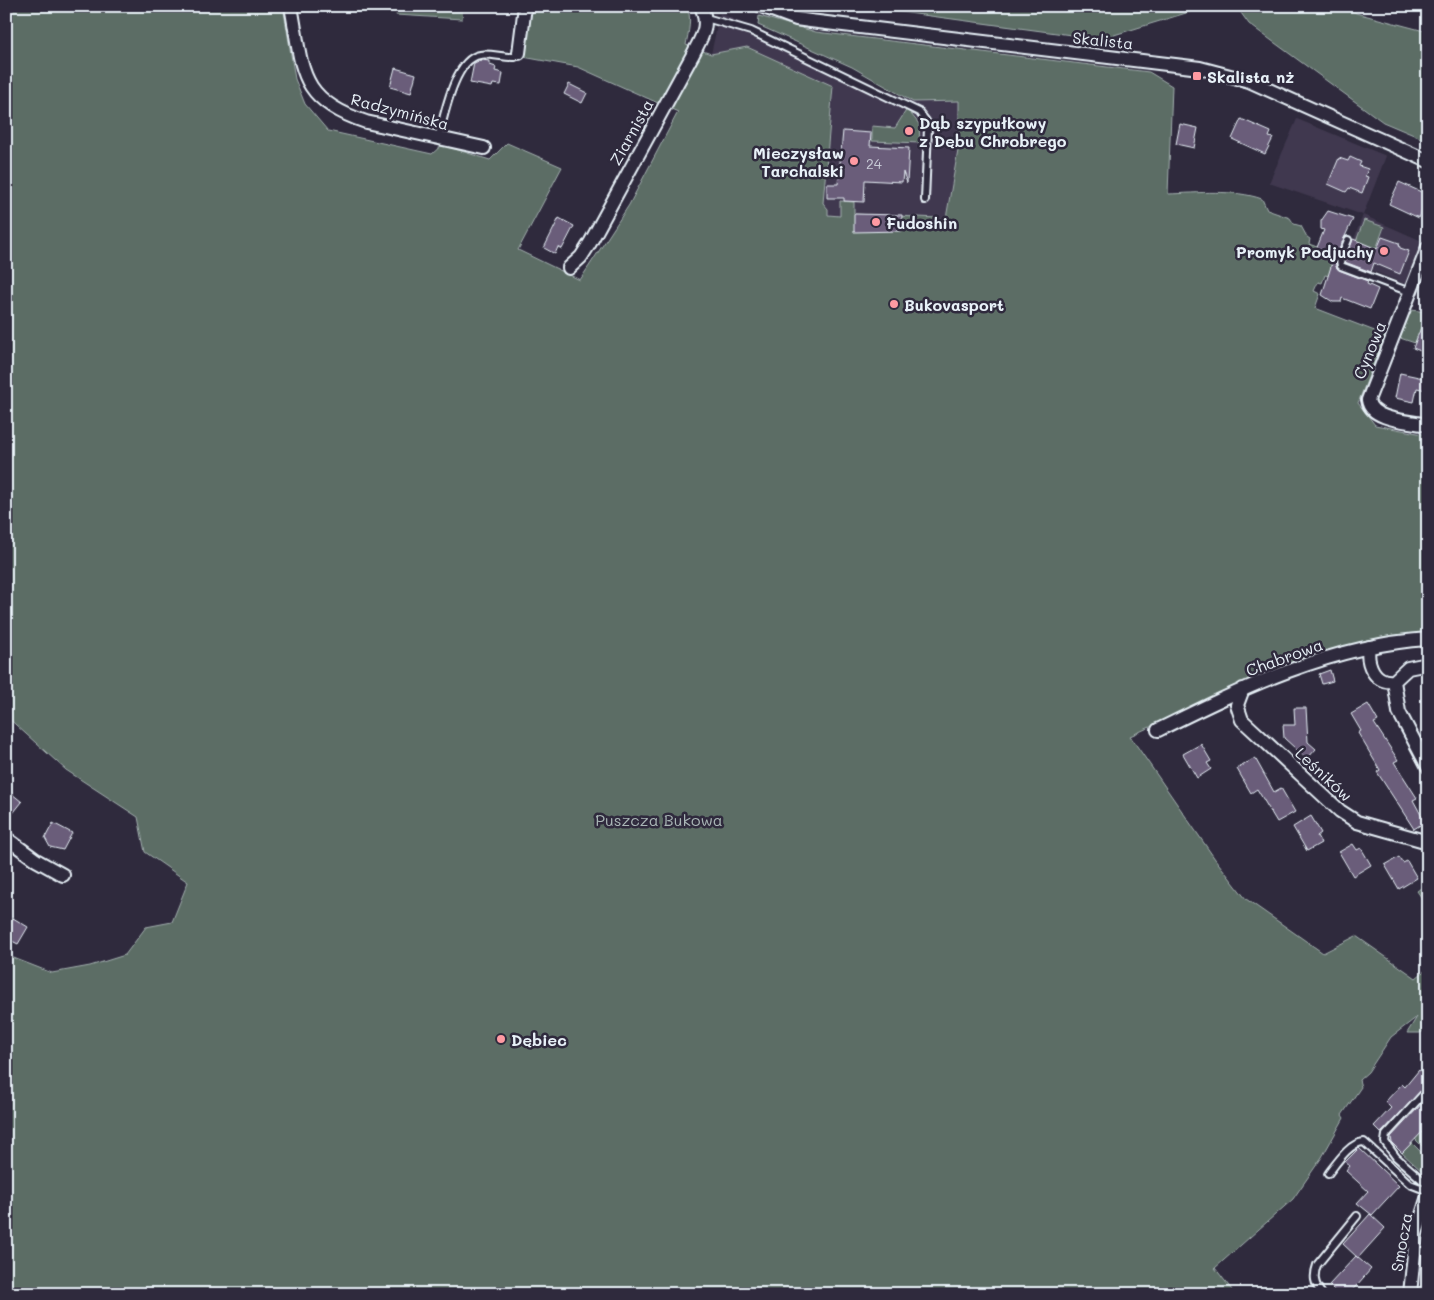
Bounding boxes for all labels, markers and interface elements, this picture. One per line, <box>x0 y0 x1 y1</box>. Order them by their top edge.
street label: Skalista <box>1071 26 1135 54</box>
place label: Skalista nż <box>1207 66 1294 87</box>
marker: Skalista nż <box>1191 70 1203 82</box>
street label: Radzymińska <box>349 88 451 134</box>
street label: Ziarnista <box>604 95 658 169</box>
place label: Dąb szypułkowy z Dębu Chrobrego <box>919 112 1067 151</box>
marker: Dąb szypułkowy z Dębu Chrobrego <box>903 125 915 137</box>
place label: Mieczysław Tarchalski <box>753 142 844 181</box>
house number: 24 <box>866 154 883 173</box>
marker: Mieczysław Tarchalski <box>848 155 860 167</box>
place label: Fudoshin <box>886 212 957 233</box>
marker: Fudoshin <box>870 216 882 228</box>
place label: Promyk Podjuchy <box>1236 241 1374 262</box>
marker: Promyk Podjuchy <box>1378 245 1390 257</box>
place label: Bukovasport <box>904 294 1004 315</box>
marker: Bukovasport <box>888 298 900 310</box>
street label: Cynowa <box>1348 318 1390 382</box>
street label: Chabrowa <box>1243 633 1325 681</box>
street label: Leśników <box>1291 742 1357 806</box>
park label: Puszcza Bukowa <box>595 809 723 830</box>
place label: Dębiec <box>511 1029 567 1050</box>
marker: Dębiec <box>495 1033 507 1045</box>
street label: Smocza <box>1385 1211 1417 1273</box>

